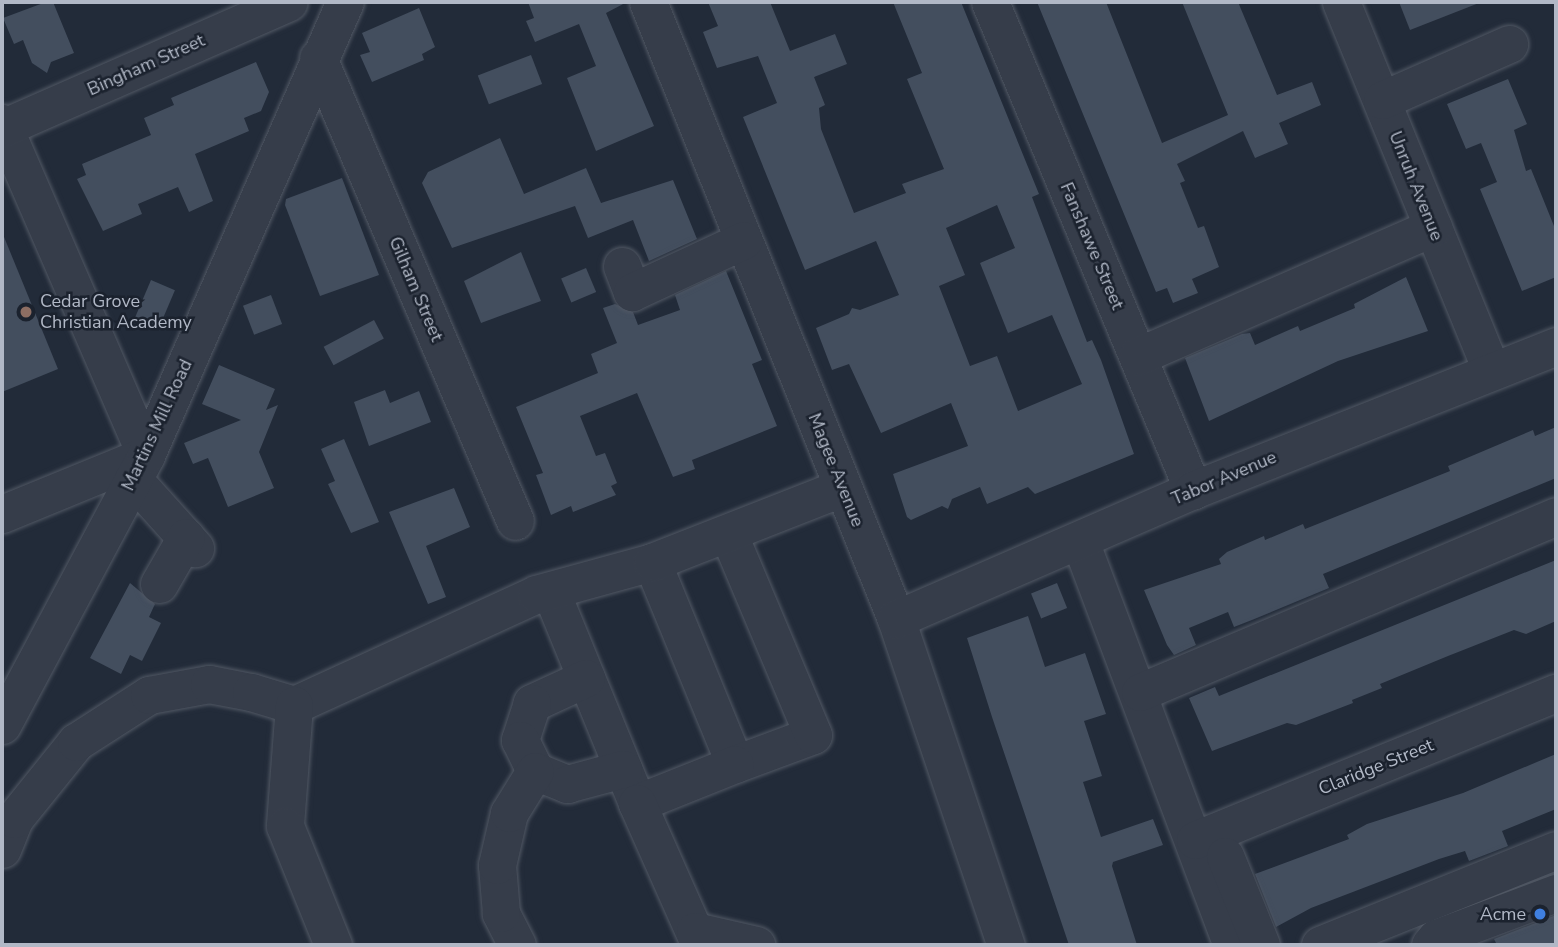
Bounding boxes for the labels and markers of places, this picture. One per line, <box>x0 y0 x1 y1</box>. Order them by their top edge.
place label: Cedar Grove Christian Academy <box>40 291 192 334</box>
marker: Cedar Grove Christian Academy <box>18 304 34 320</box>
place label: Acme <box>1480 903 1526 925</box>
marker: Acme <box>1532 906 1548 922</box>

